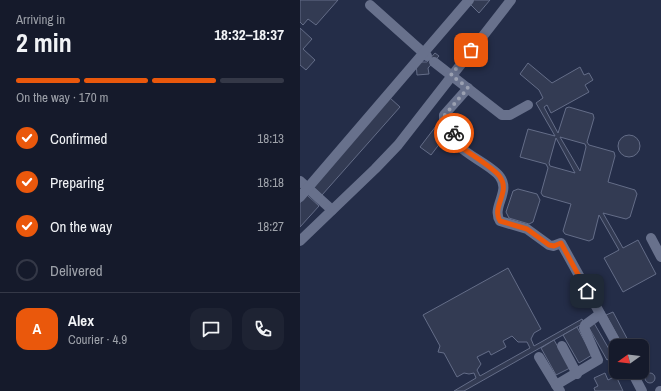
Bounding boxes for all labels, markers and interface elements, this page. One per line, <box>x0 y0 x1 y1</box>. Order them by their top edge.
text: Arriving in <box>16 11 65 28</box>
text: 18:32–18:37 <box>214 24 284 45</box>
text: 2 min <box>16 25 72 60</box>
pin <box>454 33 488 67</box>
icon: bag <box>460 39 482 61</box>
text: On the way · 170 m <box>16 89 108 106</box>
courier <box>434 113 474 153</box>
icon: bike <box>443 122 465 144</box>
icon: check <box>16 127 38 149</box>
text: Confirmed <box>50 128 107 149</box>
text: 18:13 <box>257 130 284 147</box>
icon: check <box>16 171 38 193</box>
text: Preparing <box>50 172 104 193</box>
text: 18:18 <box>257 174 284 191</box>
icon: check <box>16 215 38 237</box>
text: On the way <box>50 216 112 237</box>
text: 18:27 <box>257 218 284 235</box>
text: Delivered <box>50 260 103 281</box>
pin <box>570 274 604 308</box>
icon: home <box>576 280 598 302</box>
button: chat <box>190 308 232 350</box>
button: phone <box>242 308 284 350</box>
text: Alex <box>68 310 94 331</box>
text: A <box>33 318 41 339</box>
text: Courier · 4.9 <box>68 331 127 348</box>
north arrow <box>609 339 649 379</box>
map controls <box>609 339 649 379</box>

